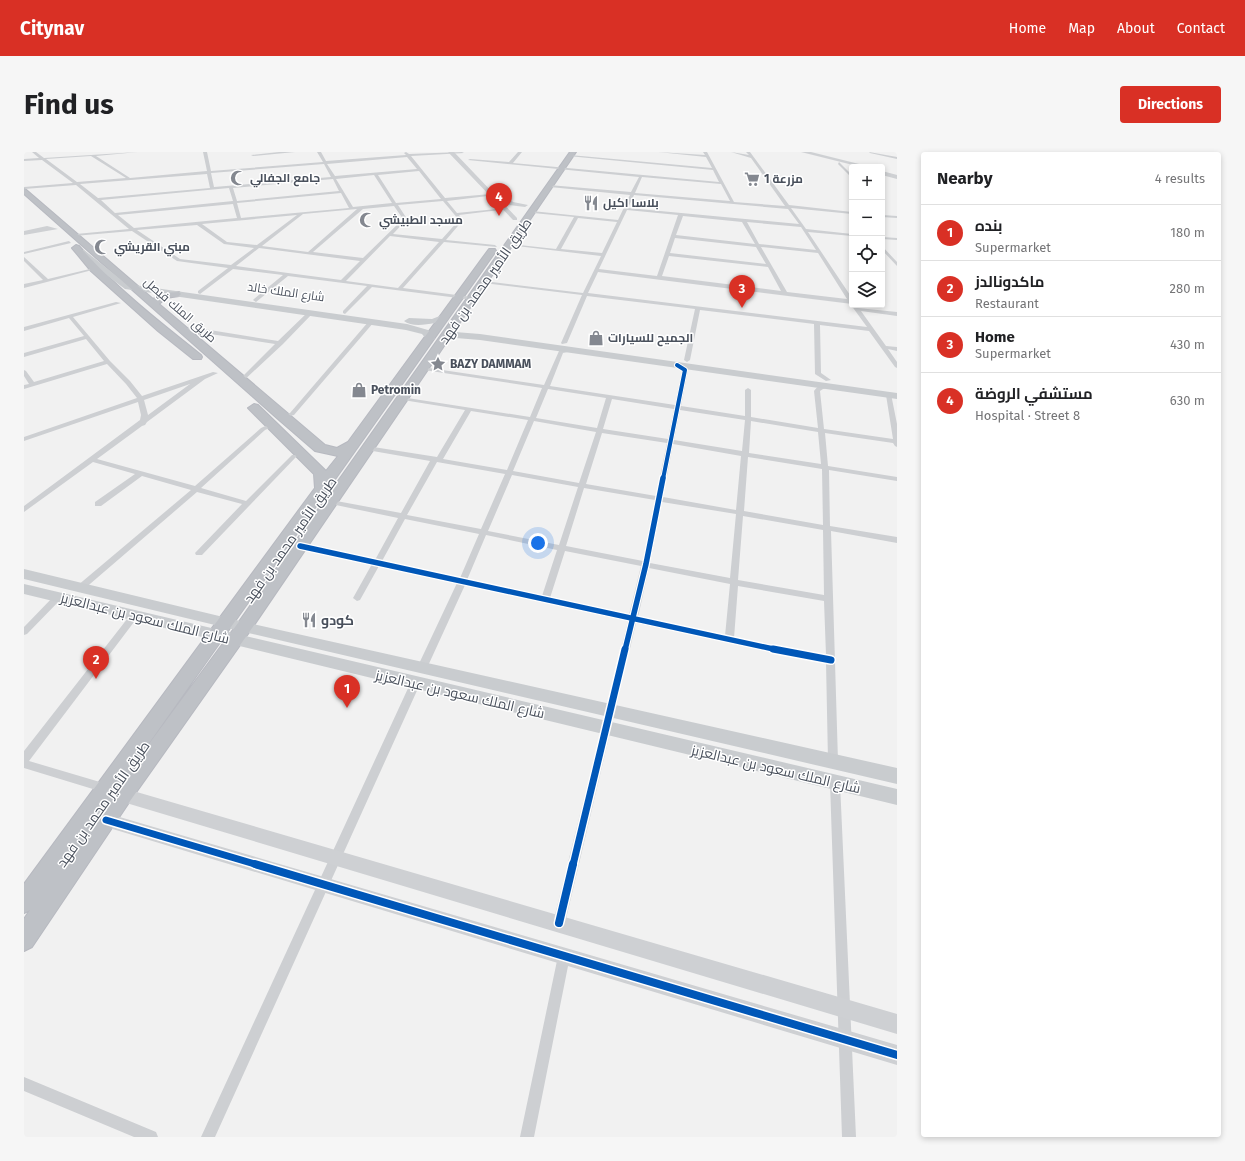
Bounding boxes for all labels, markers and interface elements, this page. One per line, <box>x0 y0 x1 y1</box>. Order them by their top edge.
text: Citynav <box>20 17 84 40</box>
text: Home <box>1009 20 1046 37</box>
text: Map <box>1068 20 1095 37</box>
text: About <box>1117 20 1155 37</box>
text: Contact <box>1177 20 1225 37</box>
button: Directions <box>1120 86 1221 123</box>
text: Find us <box>24 88 114 121</box>
map controls <box>849 164 885 308</box>
button: + <box>849 164 885 200</box>
text: Nearby <box>937 168 992 189</box>
mosque icon: جامع الجفالي <box>229 169 247 187</box>
supermarket icon: مزرعة 1 <box>743 170 761 188</box>
place label: جامع الجفالي <box>250 171 320 188</box>
text: 4 results <box>1155 171 1205 186</box>
place label: مزرعة 1 <box>764 172 803 187</box>
pin: 4 <box>486 183 512 216</box>
restaurant icon: بلاسا اكيل <box>582 194 600 212</box>
place label: بلاسا اكيل <box>603 196 659 211</box>
button: − <box>849 200 885 236</box>
mosque icon: مسجد الطبيشي <box>358 211 376 229</box>
place label: مسجد الطبيشي <box>379 213 463 230</box>
street label: طريق الأمير محمد بن فهد <box>435 215 535 348</box>
text: بنده <box>975 217 1003 235</box>
text: 1 <box>947 225 953 240</box>
text: 180 m <box>1170 225 1205 240</box>
button: locate <box>849 236 885 272</box>
mosque icon: مبني القريشي <box>93 238 111 256</box>
place label: مبني القريشي <box>114 240 190 257</box>
text: Supermarket <box>975 240 1051 255</box>
button: layers <box>849 272 885 308</box>
text: ماكدونالدز <box>975 273 1045 291</box>
street label: طريق الملك فيصل <box>141 275 219 345</box>
pin: 3 <box>729 275 755 308</box>
street label: شارع الملك خالد <box>246 280 325 305</box>
text: 2 <box>947 281 953 296</box>
text: 280 m <box>1170 281 1205 296</box>
text: Restaurant <box>975 296 1039 311</box>
text: Home <box>975 328 1015 346</box>
shop icon: الجميح للسيارات <box>587 329 605 347</box>
place label: الجميح للسيارات <box>608 331 693 347</box>
text: 3 <box>947 337 953 352</box>
text: 430 m <box>1170 337 1205 352</box>
text: Supermarket <box>975 346 1051 361</box>
place icon: BAZY DAMMAM <box>429 355 447 373</box>
place label: BAZY DAMMAM <box>450 357 532 371</box>
shop icon: Petromin <box>350 381 368 399</box>
place label: Petromin <box>371 383 421 397</box>
text: مستشفي الروضة <box>975 385 1093 403</box>
text: 4 <box>946 393 954 408</box>
text: 630 m <box>1170 393 1205 408</box>
text: Hospital · Street 8 <box>975 408 1080 423</box>
street label: طريق الأمير محمد بن فهد <box>240 474 340 607</box>
your location <box>528 533 548 553</box>
street label: شارع الملك سعود بن عبدالعزيز <box>58 589 231 648</box>
restaurant icon: كودو <box>300 611 318 629</box>
place label: كودو <box>321 612 354 629</box>
pin: 2 <box>83 646 109 679</box>
street label: شارع الملك سعود بن عبدالعزيز <box>373 666 546 722</box>
pin: 1 <box>334 675 360 708</box>
street label: طريق الأمير محمد بن فهد <box>53 738 153 871</box>
street label: شارع الملك سعود بن عبدالعزيز <box>689 741 862 797</box>

